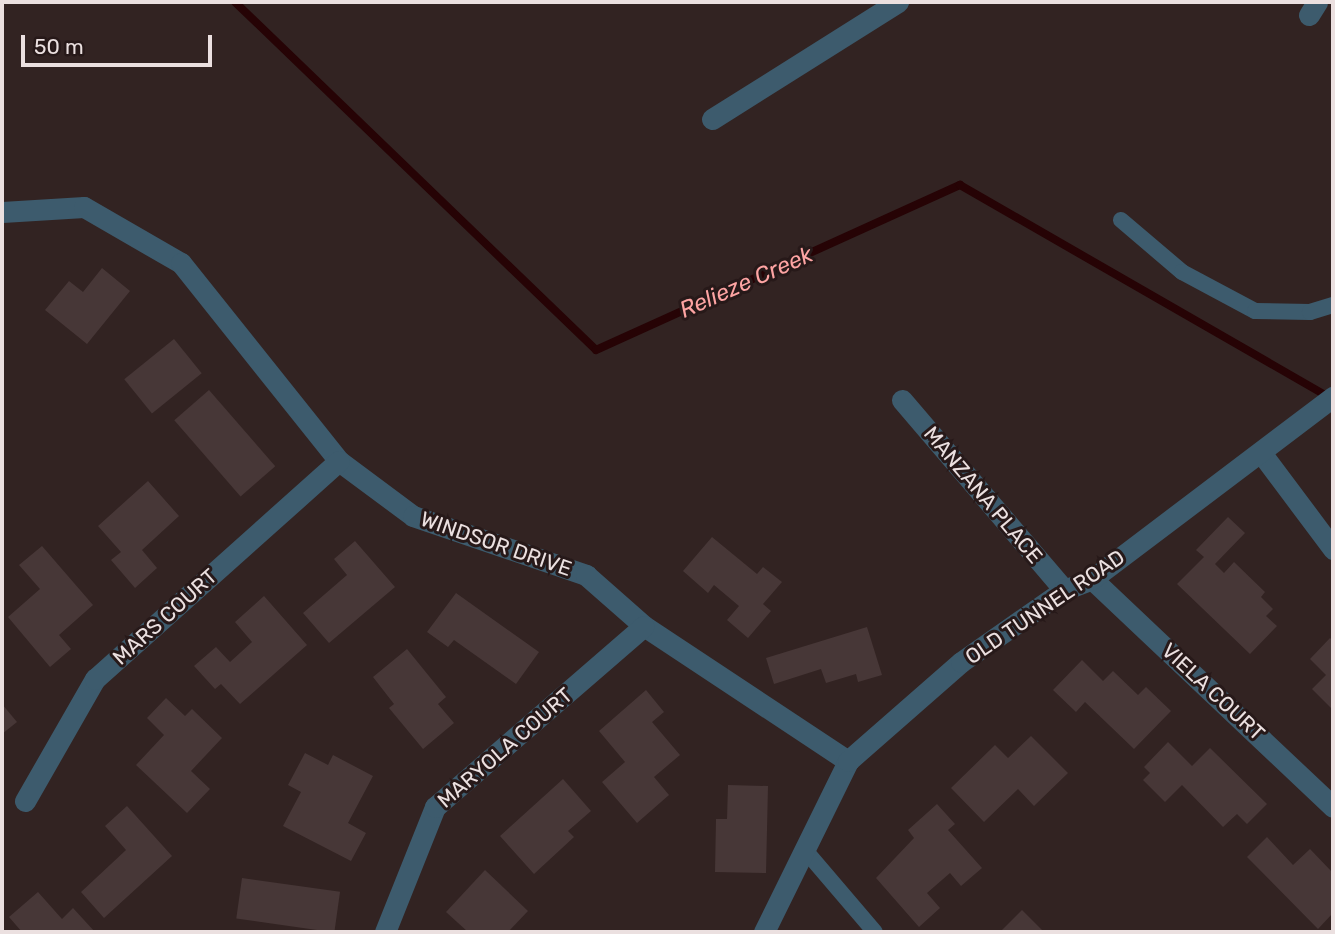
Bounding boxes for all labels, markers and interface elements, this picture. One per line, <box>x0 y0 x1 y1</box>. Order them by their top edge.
scale bar <box>24 21 215 65</box>
text: 50 m <box>34 34 84 59</box>
water label: Relieze Creek <box>675 240 817 324</box>
street label: MANZANA PLACE <box>918 421 1048 569</box>
street label: WINDSOR DRIVE <box>417 506 575 582</box>
street label: OLD TUNNEL ROAD <box>960 544 1130 670</box>
street label: MARS COURT <box>108 564 222 670</box>
street label: VIELA COURT <box>1156 638 1270 746</box>
street label: MARYOLA COURT <box>432 682 578 814</box>

